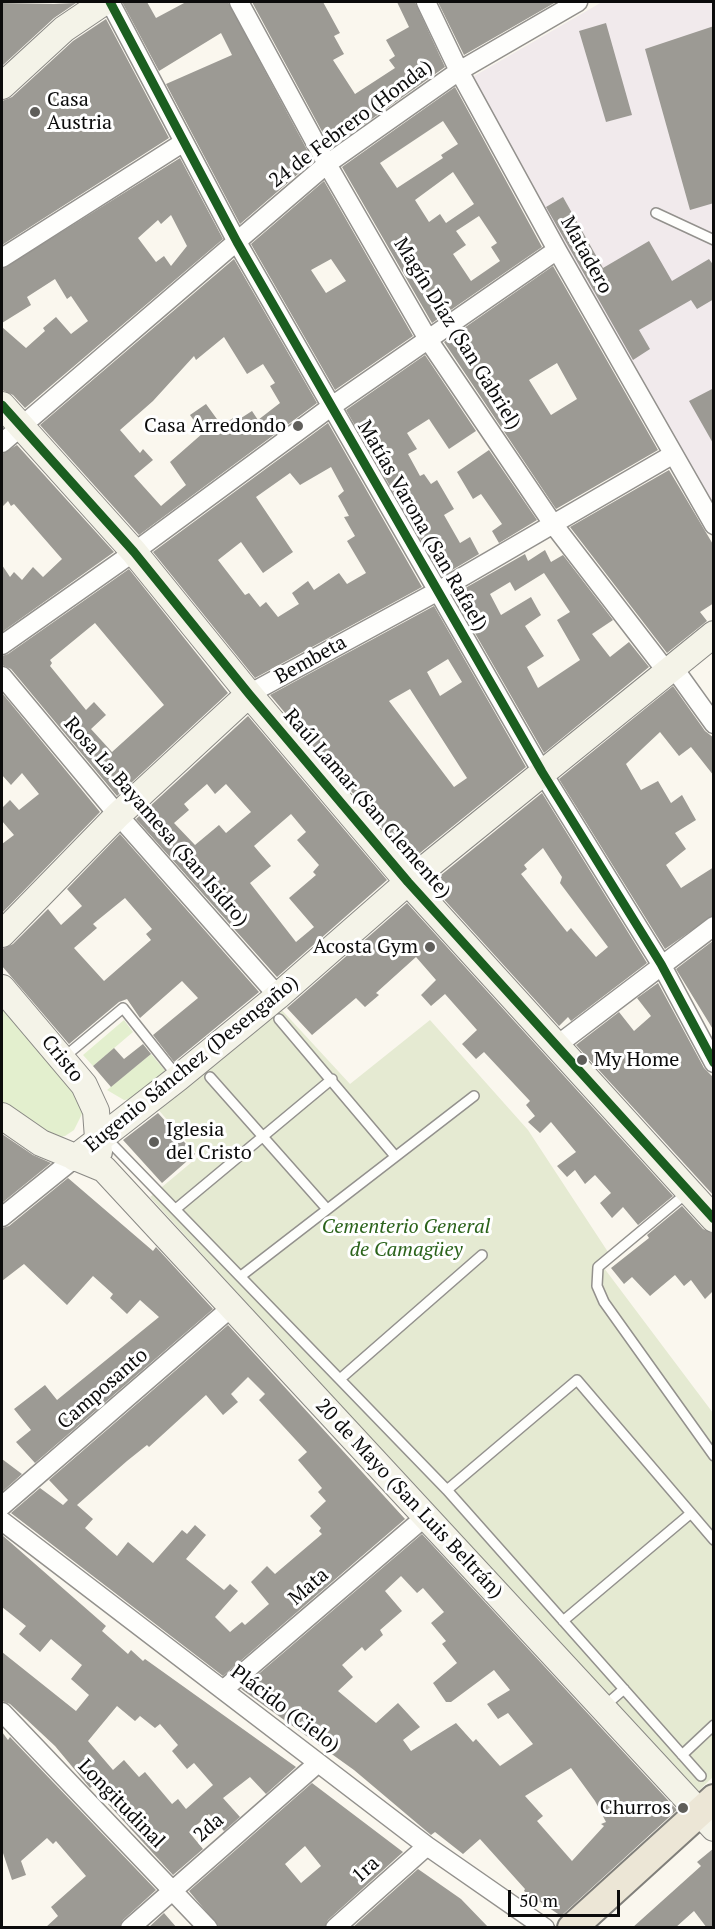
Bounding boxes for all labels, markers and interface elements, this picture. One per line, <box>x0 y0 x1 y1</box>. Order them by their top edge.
street label: 24 de Febrero (Honda) <box>265 55 437 193</box>
place label: Casa Austria <box>47 88 112 135</box>
marker: Casa Austria <box>28 105 42 119</box>
street label: Matadero <box>555 212 617 298</box>
street label: Magín Díaz (San Gabriel) <box>388 234 526 434</box>
place label: Casa Arredondo <box>144 414 286 438</box>
street label: Matías Varona (San Rafael) <box>352 416 492 636</box>
marker: Casa Arredondo <box>291 419 305 433</box>
street label: Bembeta <box>271 631 351 689</box>
street label: Raúl Lamar (San Clemente) <box>278 704 456 904</box>
street label: Rosa La Bayamesa (San Isidro) <box>59 712 253 932</box>
place label: Acosta Gym <box>313 935 418 959</box>
marker: Acosta Gym <box>423 940 437 954</box>
street label: Eugenio Sánchez (Desengaño) <box>80 970 304 1158</box>
street label: Cristo <box>36 1031 88 1087</box>
place label: My Home <box>594 1048 679 1072</box>
marker: My Home <box>575 1053 589 1067</box>
place label: Iglesia del Cristo <box>166 1118 252 1165</box>
marker: Iglesia del Cristo <box>147 1135 161 1149</box>
park label: Cementerio General de Camagüey <box>322 1215 490 1262</box>
street label: Camposanto <box>53 1343 153 1435</box>
street label: 20 de Mayo (San Luis Beltrán) <box>310 1394 508 1604</box>
street label: Mata <box>284 1563 334 1611</box>
street label: Plácido (Cielo) <box>226 1660 344 1758</box>
street label: Longitudinal <box>73 1754 169 1854</box>
place label: Churros <box>600 1796 671 1820</box>
marker: Churros <box>676 1801 690 1815</box>
street label: 2da <box>189 1808 229 1848</box>
street label: 1ra <box>347 1852 385 1888</box>
scale bar <box>511 1878 624 1916</box>
text: 50 m <box>519 1888 558 1912</box>

